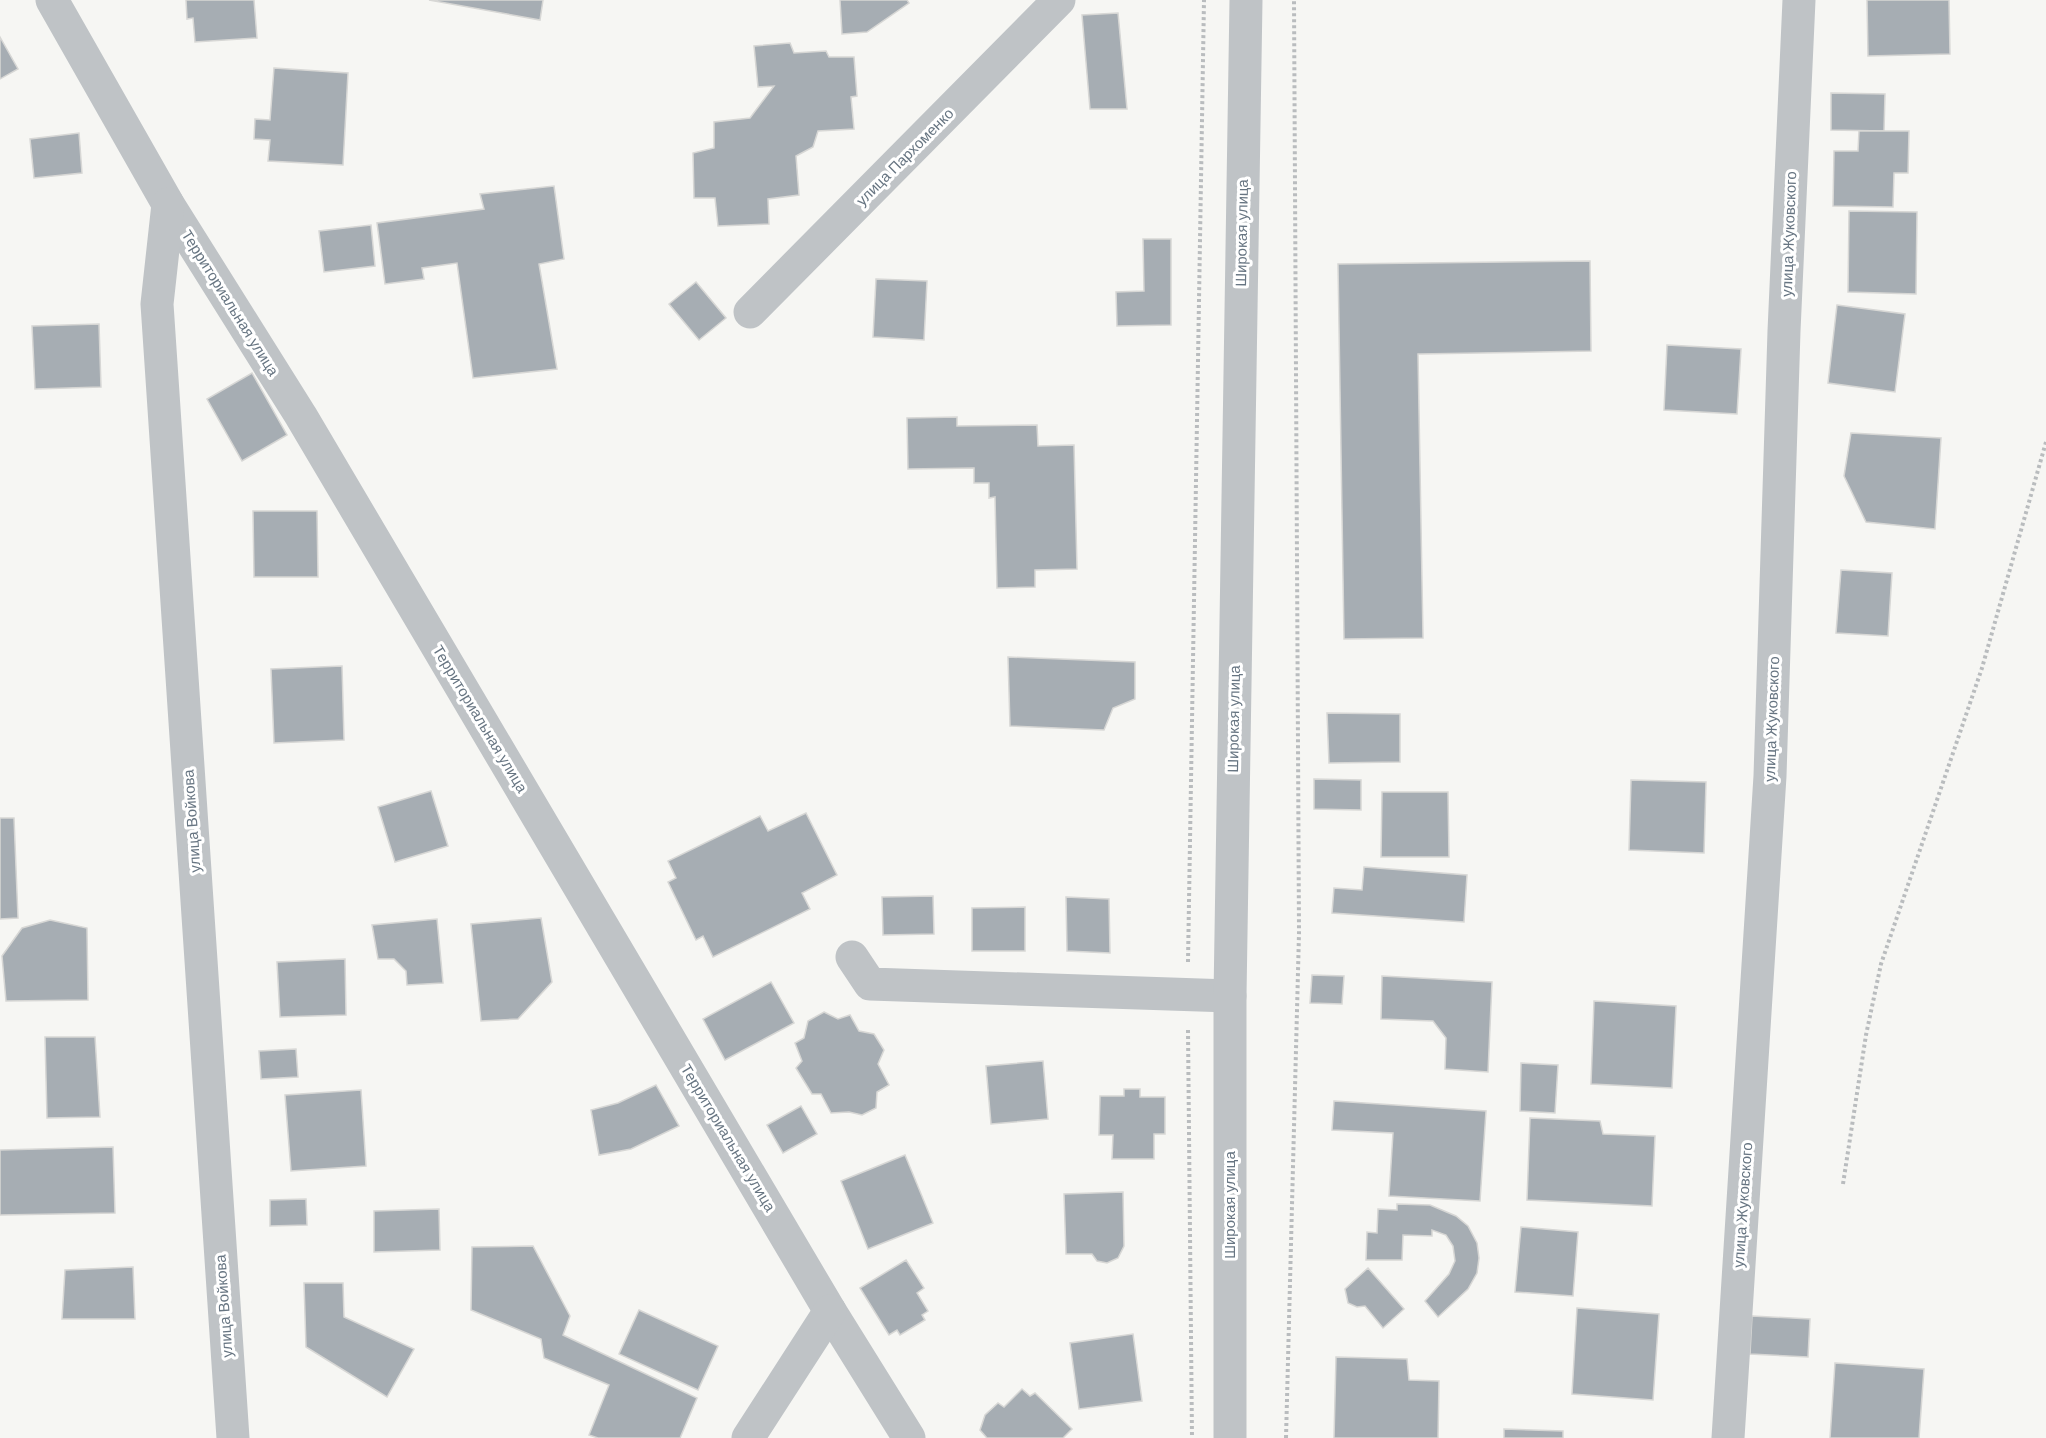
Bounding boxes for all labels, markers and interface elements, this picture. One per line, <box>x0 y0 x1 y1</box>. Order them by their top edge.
street label: улица Пархоменко <box>853 105 957 209</box>
street label: улица Жуковского <box>1778 171 1799 297</box>
street label: Широкая улица <box>1232 178 1251 287</box>
street label: Территориальная улица <box>179 227 283 379</box>
street label: Территориальная улица <box>430 642 531 796</box>
street label: улица Жуковского <box>1761 656 1782 782</box>
street label: Широкая улица <box>1224 664 1243 773</box>
street label: улица Войкова <box>179 768 204 873</box>
street label: Территориальная улица <box>678 1061 779 1215</box>
street label: улица Жуковского <box>1730 1142 1755 1268</box>
street label: Широкая улица <box>1221 1151 1238 1259</box>
street label: улица Войкова <box>211 1253 236 1358</box>

